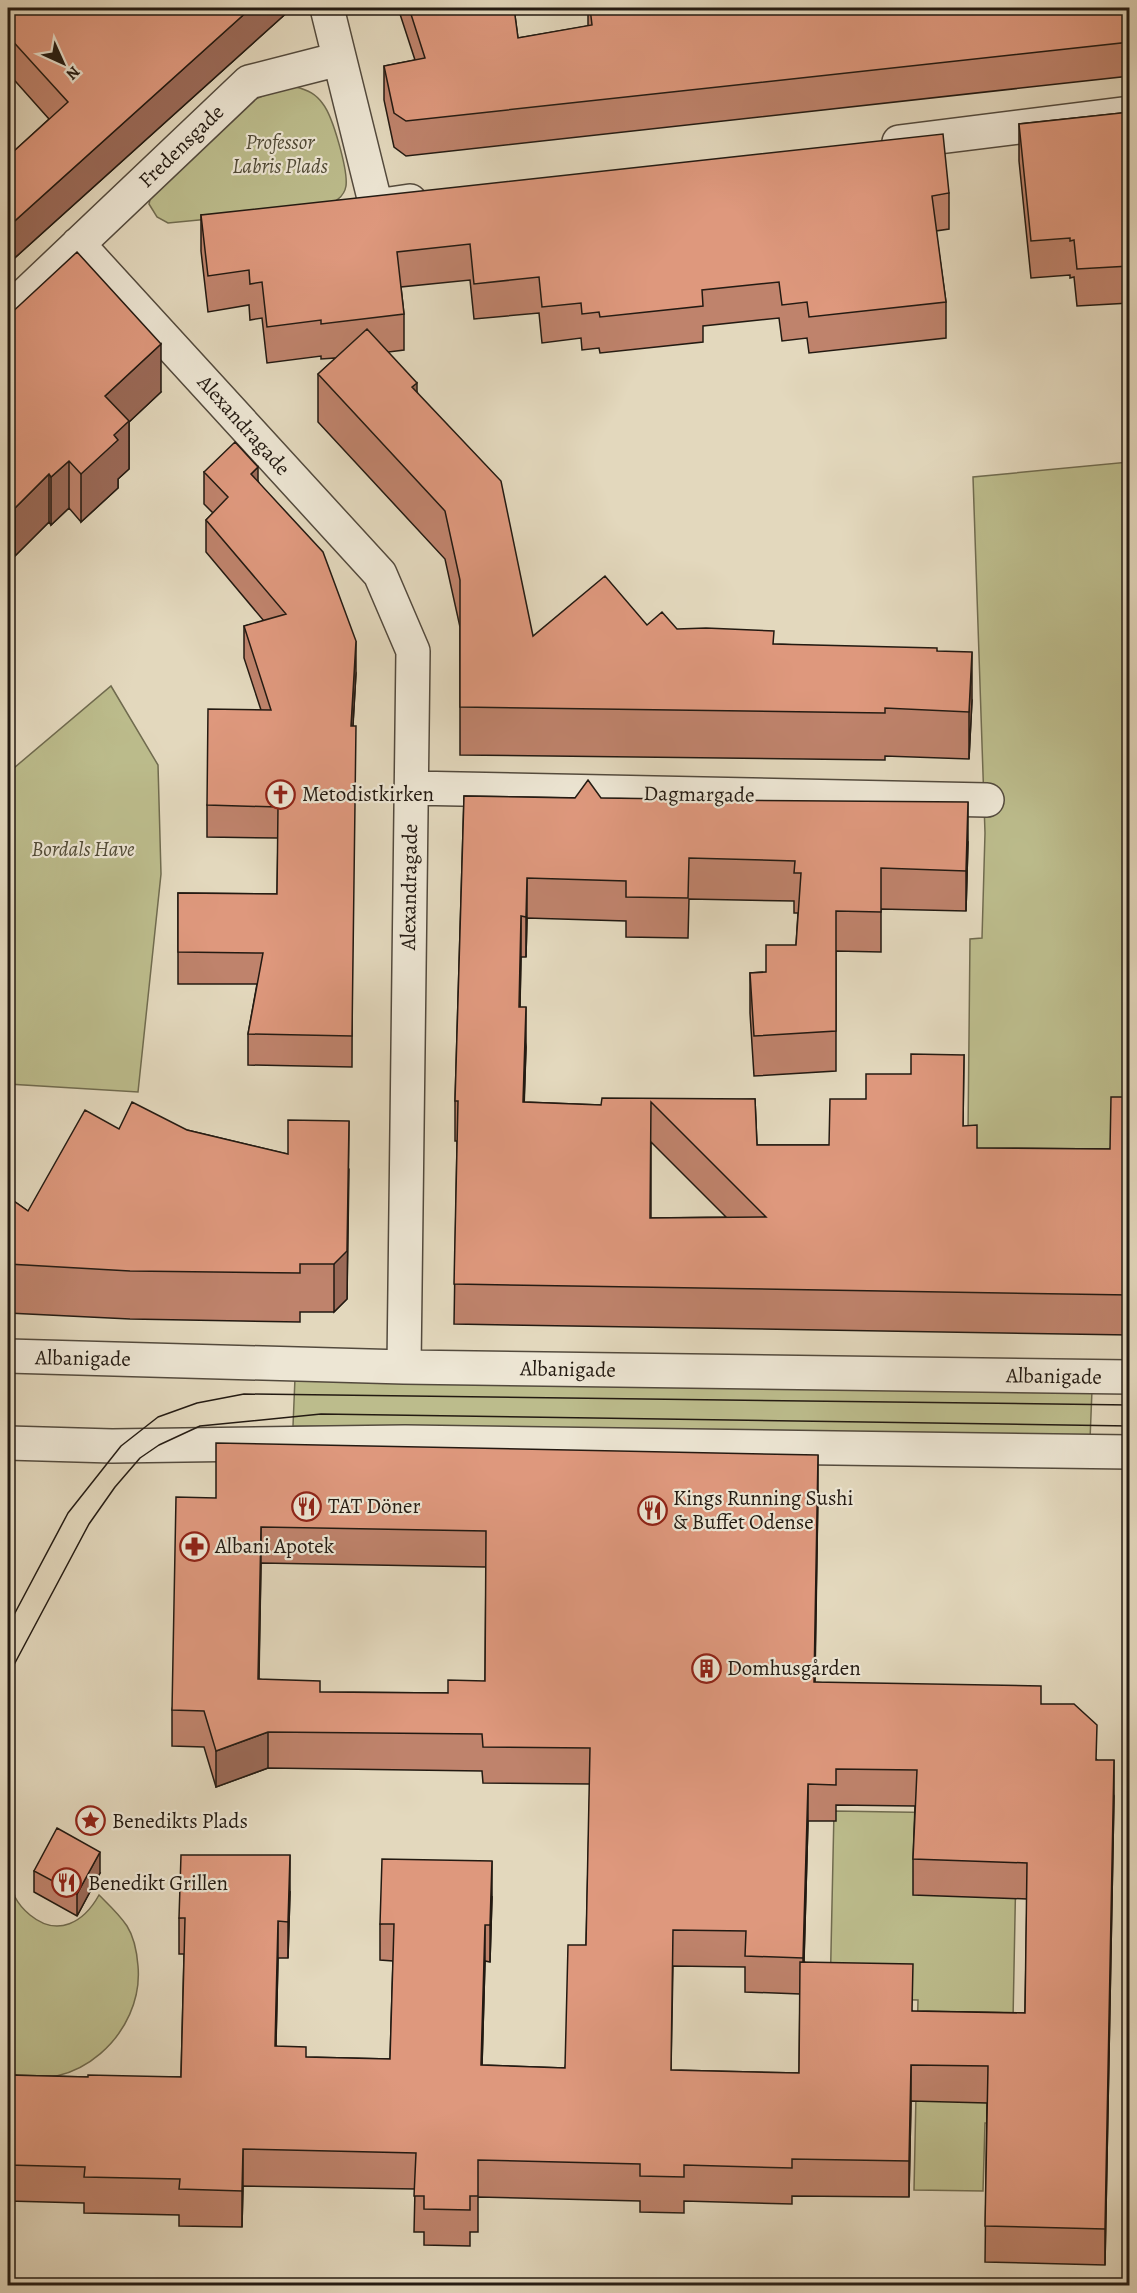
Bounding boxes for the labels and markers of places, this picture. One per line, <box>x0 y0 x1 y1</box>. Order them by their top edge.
church icon: Metodistkirken <box>265 778 297 810</box>
place label: Metodistkirken <box>302 780 434 808</box>
place label: Kings Running Sushi & Buffet Odense <box>673 1484 854 1536</box>
restaurant icon: TAT Döner <box>291 1490 323 1522</box>
place label: TAT Döner <box>328 1492 420 1520</box>
restaurant icon: Kings Running Sushi & Buffet Odense <box>636 1494 668 1526</box>
pharmacy icon: Albani Apotek <box>178 1530 210 1562</box>
place label: Albani Apotek <box>214 1532 335 1560</box>
building icon: Domhusgården <box>690 1652 722 1684</box>
place label: Domhusgården <box>727 1654 861 1682</box>
place icon: Benedikts Plads <box>75 1805 107 1837</box>
place label: Benedikts Plads <box>112 1807 248 1835</box>
restaurant icon: Benedikt Grillen <box>51 1867 83 1899</box>
place label: Benedikt Grillen <box>88 1869 228 1897</box>

